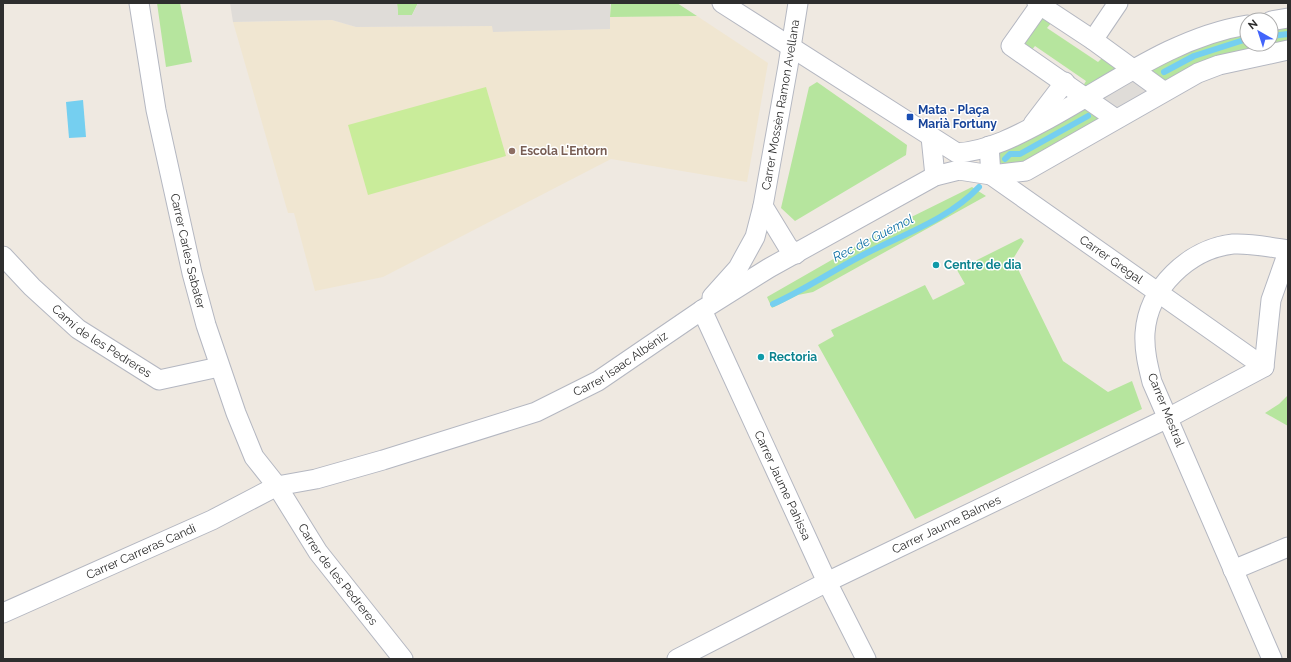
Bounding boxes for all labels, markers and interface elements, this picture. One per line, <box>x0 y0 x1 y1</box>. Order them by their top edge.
north arrow <box>1239 12 1279 52</box>
text: N <box>1246 17 1260 32</box>
street label: Carrer Mossèn Ramon Avellana <box>759 18 802 191</box>
place label: Mata - Plaça Marià Fortuny <box>918 103 997 131</box>
marker: Mata - Plaça Marià Fortuny <box>905 112 915 122</box>
place label: Escola L'Entorn <box>520 144 607 158</box>
marker: Escola L'Entorn <box>507 146 517 156</box>
street label: Carrer Carles Sabater <box>168 192 209 311</box>
water label: Rec de Guèmol <box>830 211 916 265</box>
street label: Carrer Gregal <box>1077 233 1146 287</box>
place label: Centre de dia <box>944 258 1021 272</box>
marker: Centre de dia <box>931 260 941 270</box>
street label: Camí de les Pedreres <box>49 302 154 380</box>
street label: Carrer Isaac Albéniz <box>571 329 670 399</box>
place label: Rectoria <box>769 350 817 364</box>
marker: Rectoria <box>756 352 766 362</box>
street label: Carrer Mestral <box>1145 371 1187 450</box>
street label: Carrer Jaume Pahissa <box>751 428 814 542</box>
street label: Carrer Jaume Balmes <box>890 492 1003 557</box>
street label: Carrer Carreras Candi <box>84 521 198 582</box>
street label: Carrer de les Pedreres <box>295 521 381 628</box>

